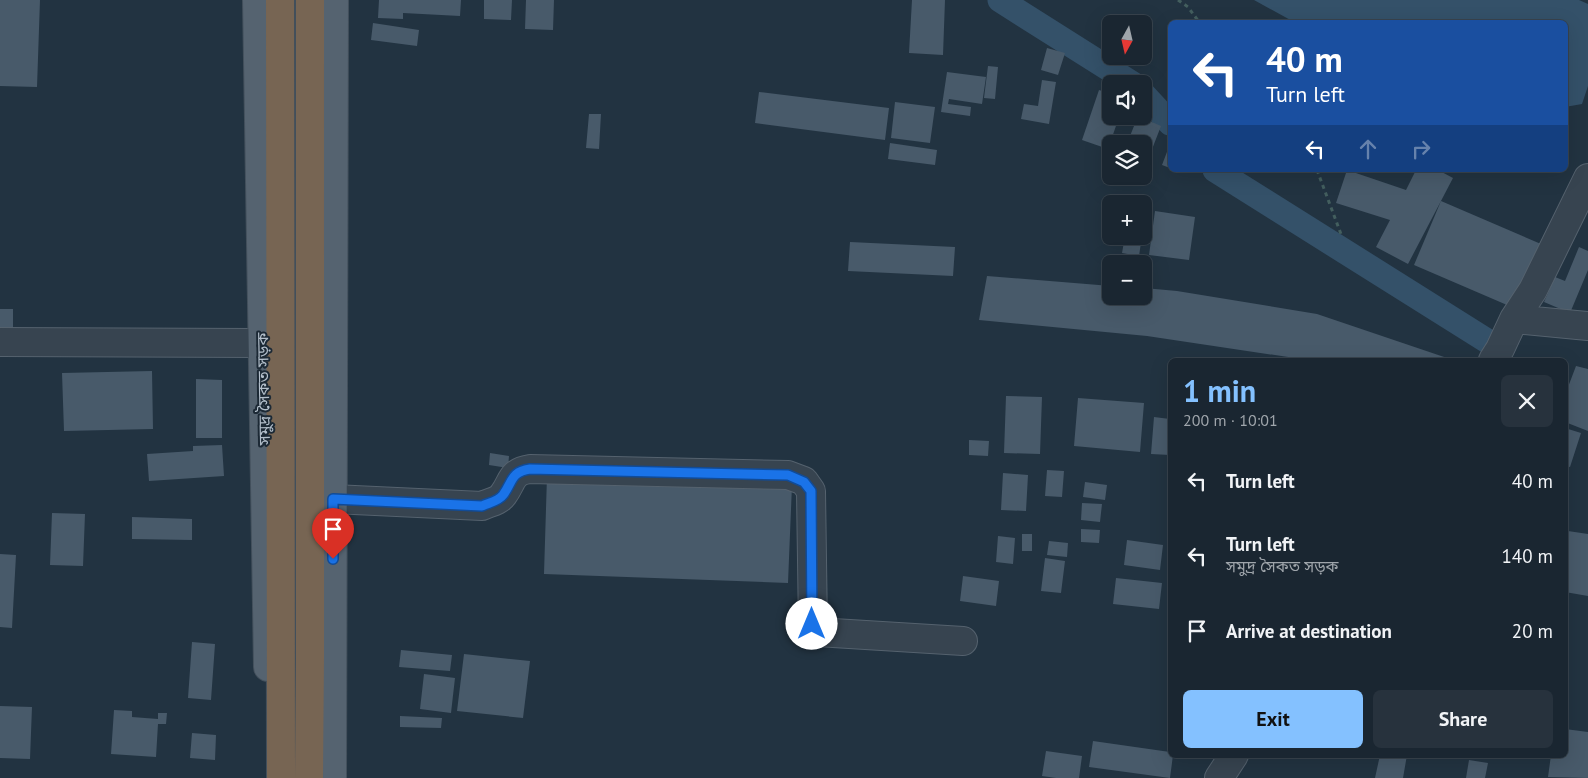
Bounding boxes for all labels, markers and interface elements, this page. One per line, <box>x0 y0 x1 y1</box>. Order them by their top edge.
north arrow <box>1102 15 1152 65</box>
map controls <box>1102 15 1152 305</box>
text: 40 m <box>1266 36 1343 82</box>
icon: left <box>1183 40 1248 105</box>
button: sound <box>1102 75 1152 125</box>
text: Turn left <box>1266 80 1345 108</box>
button: layers <box>1102 135 1152 185</box>
icon: left <box>1301 135 1329 163</box>
icon: ahead <box>1354 135 1382 163</box>
icon: right <box>1407 135 1435 163</box>
button: + <box>1102 195 1152 245</box>
button: − <box>1102 255 1152 305</box>
street label: সমুদ্র সৈকত সড়ক <box>252 331 274 446</box>
text: 1 min <box>1183 371 1256 410</box>
button: close <box>1501 375 1553 427</box>
text: 200 m · 10:01 <box>1183 410 1278 430</box>
icon: left <box>1183 467 1211 495</box>
text: Turn left <box>1226 469 1295 493</box>
text: 40 m <box>1512 469 1553 493</box>
pin <box>312 508 354 559</box>
icon: arrive <box>319 515 347 543</box>
text: Turn left <box>1226 532 1295 556</box>
icon: left <box>1183 542 1211 570</box>
text: 140 m <box>1501 544 1553 568</box>
text: সমুদ্র সৈকত সড়ক <box>1226 556 1339 576</box>
position arrow <box>785 597 837 649</box>
icon: arrive <box>1183 617 1211 645</box>
text: Arrive at destination <box>1226 619 1392 643</box>
text: 20 m <box>1512 619 1553 643</box>
button: Exit <box>1183 690 1363 748</box>
button: Share <box>1373 690 1553 748</box>

